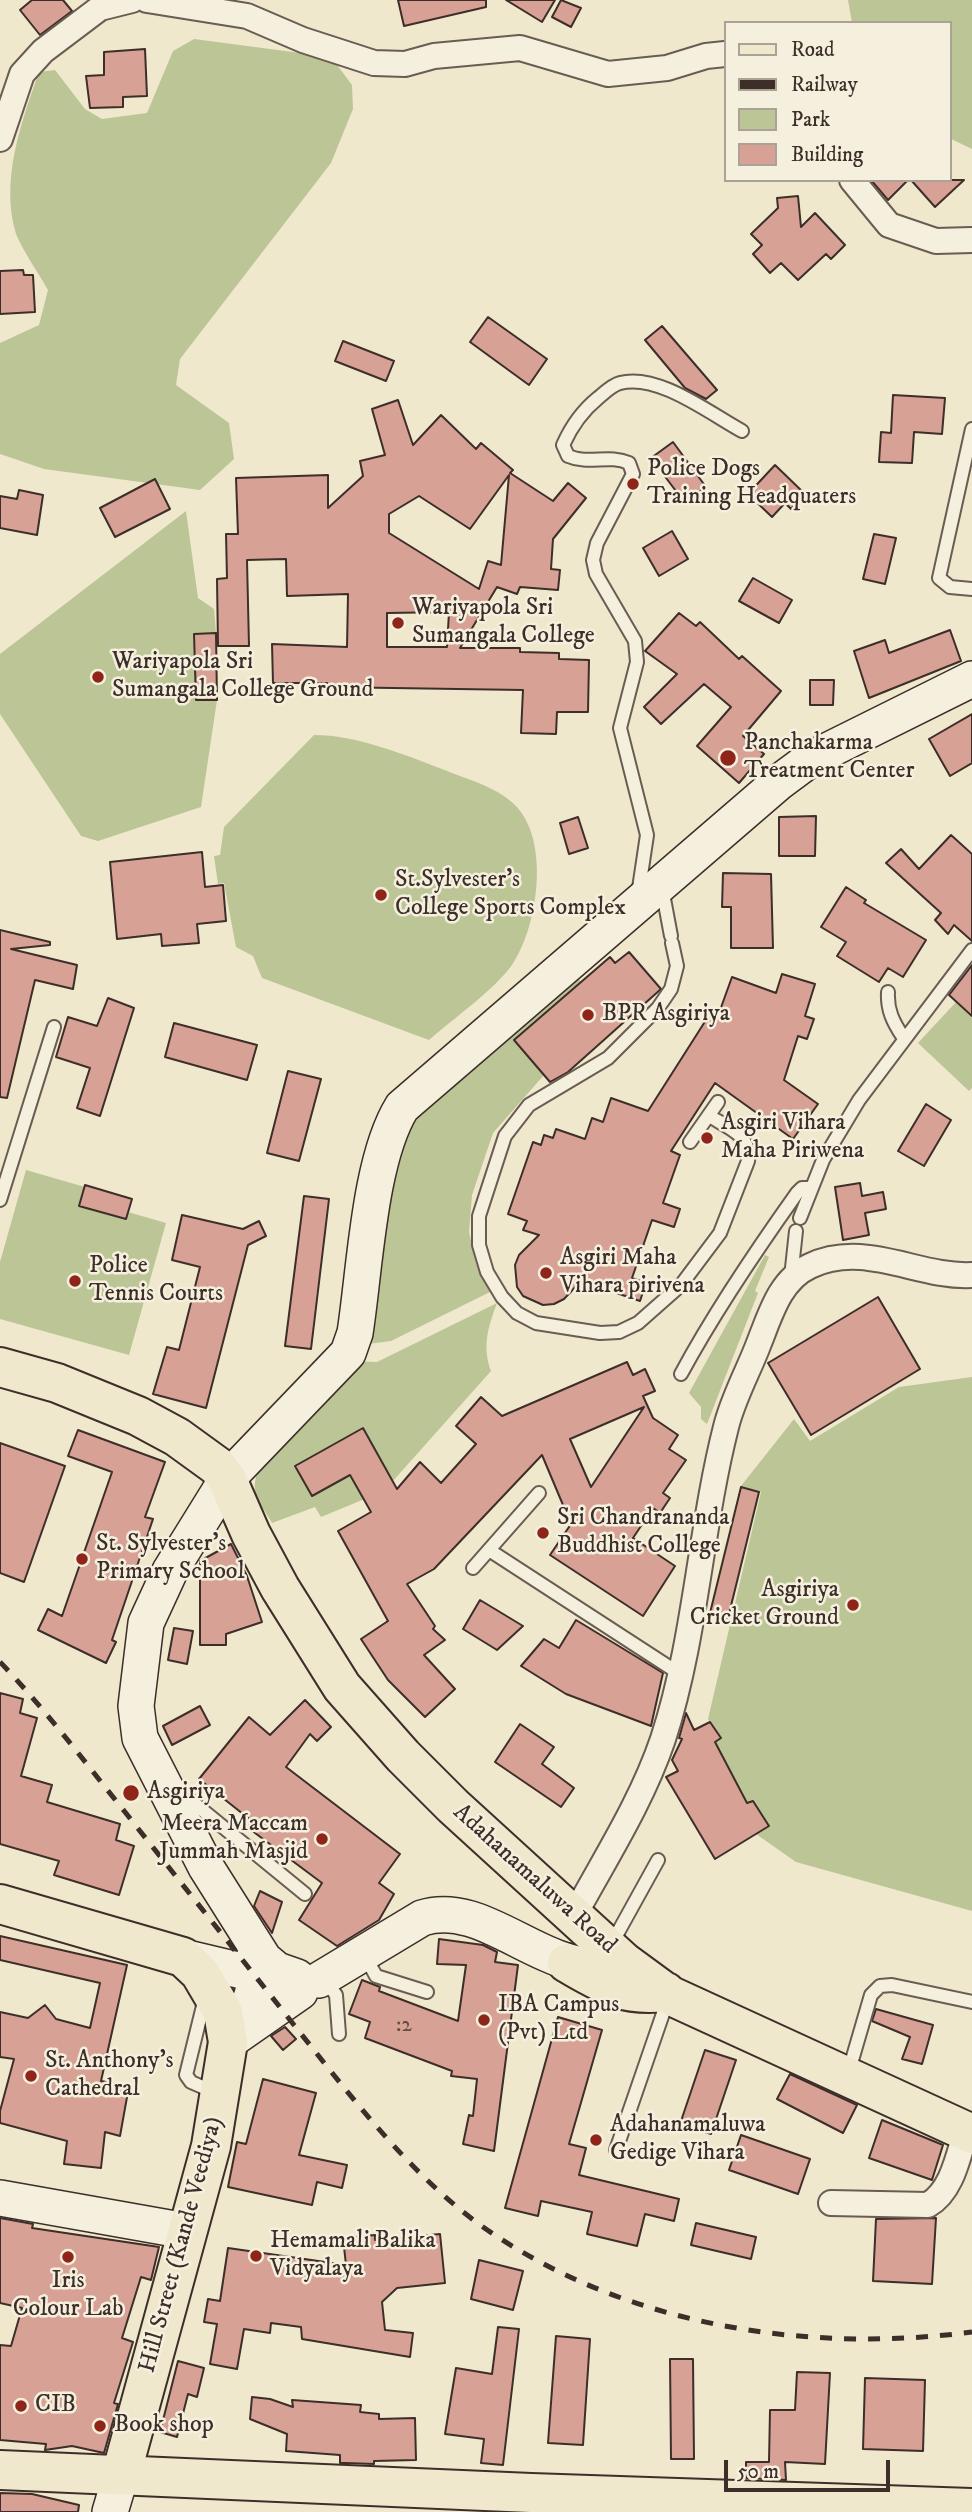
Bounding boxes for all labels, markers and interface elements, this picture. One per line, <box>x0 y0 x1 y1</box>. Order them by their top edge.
legend <box>724 21 951 182</box>
text: Road <box>791 37 835 63</box>
text: Railway <box>791 72 858 98</box>
text: Park <box>791 107 830 133</box>
text: Building <box>791 142 863 168</box>
place label: Police Dogs Training Headquaters <box>647 456 856 512</box>
marker: Police Dogs Training Headquaters <box>625 476 641 492</box>
place label: Wariyapola Sri Sumangala College <box>412 595 595 651</box>
marker: Wariyapola Sri Sumangala College <box>390 615 406 631</box>
place label: Wariyapola Sri Sumangala College Ground <box>112 649 373 705</box>
marker: Wariyapola Sri Sumangala College Ground <box>90 669 106 685</box>
place label: Panchakarma Treatment Center <box>744 730 914 786</box>
marker: Panchakarma Treatment Center <box>718 748 738 768</box>
place label: St.Sylvester's College Sports Complex <box>395 867 626 923</box>
marker: St.Sylvester's College Sports Complex <box>373 887 389 903</box>
place label: BPR Asgiriya <box>602 1001 730 1029</box>
marker: BPR Asgiriya <box>580 1007 596 1023</box>
place label: Asgiri Vihara Maha Piriwena <box>721 1110 864 1166</box>
marker: Asgiri Vihara Maha Piriwena <box>699 1130 715 1146</box>
place label: Asgiri Maha Vihara pirivena <box>560 1245 705 1301</box>
place label: Police Tennis Courts <box>89 1253 223 1309</box>
marker: Asgiri Maha Vihara pirivena <box>538 1265 554 1281</box>
marker: Police Tennis Courts <box>67 1273 83 1289</box>
place label: Sri Chandrananda Buddhist College <box>557 1505 729 1561</box>
marker: Sri Chandrananda Buddhist College <box>535 1525 551 1541</box>
place label: St. Sylvester's Primary School <box>96 1531 245 1587</box>
marker: St. Sylvester's Primary School <box>74 1551 90 1567</box>
place label: Asgiriya Cricket Ground <box>690 1577 839 1633</box>
marker: Asgiriya Cricket Ground <box>845 1597 861 1613</box>
place label: Asgiriya <box>147 1779 225 1807</box>
marker: Asgiriya <box>121 1783 141 1803</box>
street label: Adahanamaluwa Road <box>446 1799 622 1961</box>
place label: Meera Maccam Jummah Masjid <box>159 1811 308 1867</box>
marker: Meera Maccam Jummah Masjid <box>314 1831 330 1847</box>
place label: IBA Campus (Pvt) Ltd <box>498 1992 619 2048</box>
marker: IBA Campus (Pvt) Ltd <box>476 2012 492 2028</box>
house number: :2 <box>396 2014 412 2040</box>
place label: St. Anthony's Cathedral <box>45 2048 174 2104</box>
marker: St. Anthony's Cathedral <box>23 2068 39 2084</box>
place label: Adahanamaluwa Gedige Vihara <box>610 2112 765 2168</box>
street label: Hill Street (Kande Veediya) <box>134 2114 230 2376</box>
marker: Adahanamaluwa Gedige Vihara <box>588 2132 604 2148</box>
place label: Hemamali Balika Vidyalaya <box>270 2228 436 2284</box>
marker: Hemamali Balika Vidyalaya <box>248 2248 264 2264</box>
marker: Iris Colour Lab <box>60 2249 76 2265</box>
place label: Iris Colour Lab <box>13 2268 123 2324</box>
place label: CIB <box>35 2392 76 2420</box>
marker: CIB <box>13 2398 29 2414</box>
place label: Book shop <box>114 2412 214 2440</box>
marker: Book shop <box>92 2418 108 2434</box>
scale bar <box>727 2446 893 2490</box>
text: 50 m <box>737 2459 779 2485</box>

